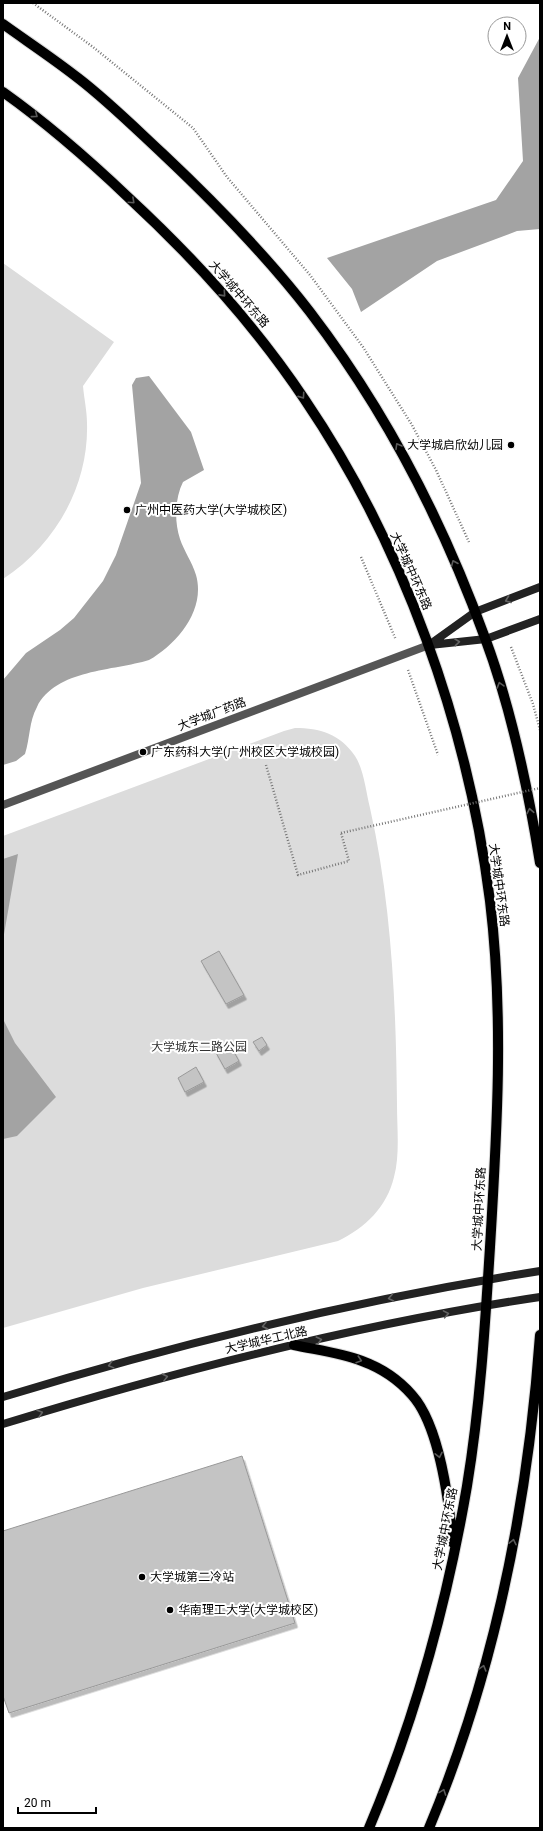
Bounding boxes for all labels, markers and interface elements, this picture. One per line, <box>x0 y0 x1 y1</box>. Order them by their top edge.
north arrow <box>487 16 527 56</box>
text: N <box>503 20 511 33</box>
one-way arrow <box>30 110 37 117</box>
one-way arrow <box>127 196 135 203</box>
street label: 大学城中环东路 <box>206 258 272 330</box>
one-way arrow <box>218 289 225 297</box>
one-way arrow <box>297 392 304 399</box>
place label: 大学城启欣幼儿园 <box>407 438 503 452</box>
marker: 大学城启欣幼儿园 <box>506 440 516 450</box>
one-way arrow <box>395 443 402 450</box>
place label: 广州中医药大学(大学城校区) <box>135 503 287 517</box>
marker: 广州中医药大学(大学城校区) <box>122 505 132 515</box>
street label: 大学城中环东路 <box>388 530 434 612</box>
one-way arrow <box>451 560 459 567</box>
one-way arrow <box>504 595 511 603</box>
one-way arrow <box>454 638 460 647</box>
one-way arrow <box>496 681 505 688</box>
street label: 大学城广药路 <box>176 695 248 733</box>
place label: 广东药科大学(广州校区大学城校园) <box>151 745 339 759</box>
marker: 广东药科大学(广州校区大学城校园) <box>138 747 148 757</box>
one-way arrow <box>527 808 535 814</box>
street label: 大学城中环东路 <box>486 842 512 928</box>
park label: 大学城东二路公园 <box>151 1040 247 1054</box>
street label: 大学城中环东路 <box>470 1167 488 1251</box>
one-way arrow <box>388 1293 395 1302</box>
one-way arrow <box>443 1310 449 1319</box>
one-way arrow <box>261 1322 268 1330</box>
street label: 大学城华工北路 <box>223 1324 309 1356</box>
one-way arrow <box>316 1336 322 1344</box>
one-way arrow <box>356 1356 363 1364</box>
one-way arrow <box>108 1360 115 1369</box>
one-way arrow <box>162 1373 169 1382</box>
one-way arrow <box>37 1409 44 1418</box>
one-way arrow <box>434 1452 442 1458</box>
street label: 大学城中环东路 <box>430 1486 460 1572</box>
one-way arrow <box>508 1538 516 1545</box>
place label: 大学城第二冷站 <box>150 1570 234 1584</box>
marker: 大学城第二冷站 <box>137 1572 147 1582</box>
place label: 华南理工大学(大学城校区) <box>178 1603 318 1617</box>
marker: 华南理工大学(大学城校区) <box>165 1605 175 1615</box>
one-way arrow <box>478 1665 487 1672</box>
one-way arrow <box>438 1788 446 1795</box>
scale bar <box>18 1789 96 1815</box>
text: 20 m <box>24 1796 51 1810</box>

